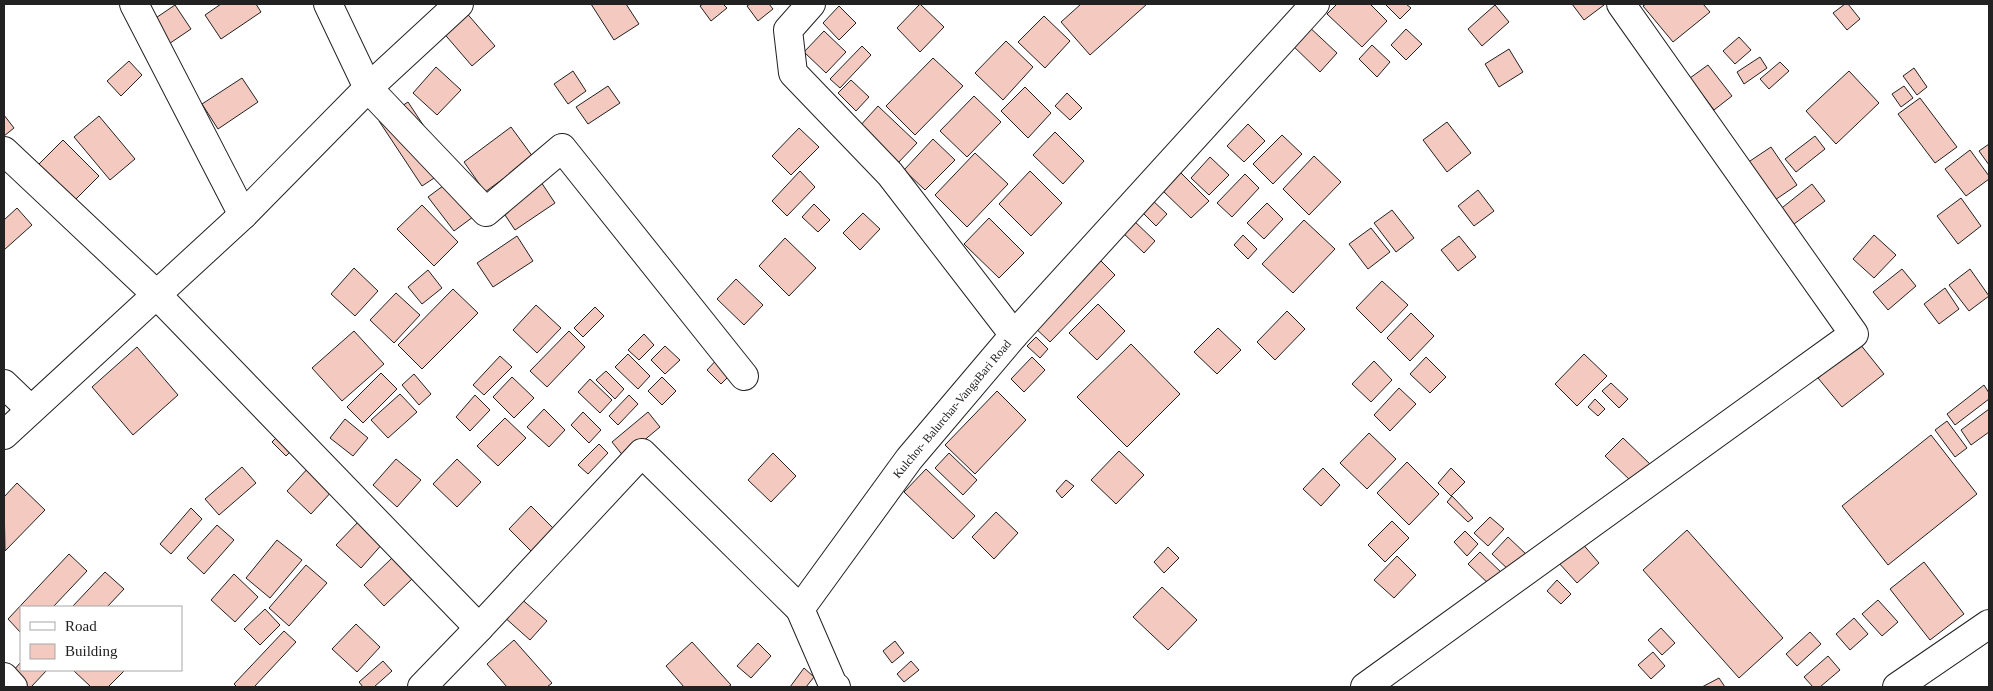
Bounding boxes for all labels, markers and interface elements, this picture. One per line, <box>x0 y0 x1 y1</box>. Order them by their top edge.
street label: Kulchor- Balurchar-VangaBari Road <box>890 337 1014 481</box>
legend <box>20 606 182 671</box>
text: Road <box>65 618 97 634</box>
text: Building <box>65 643 118 659</box>

